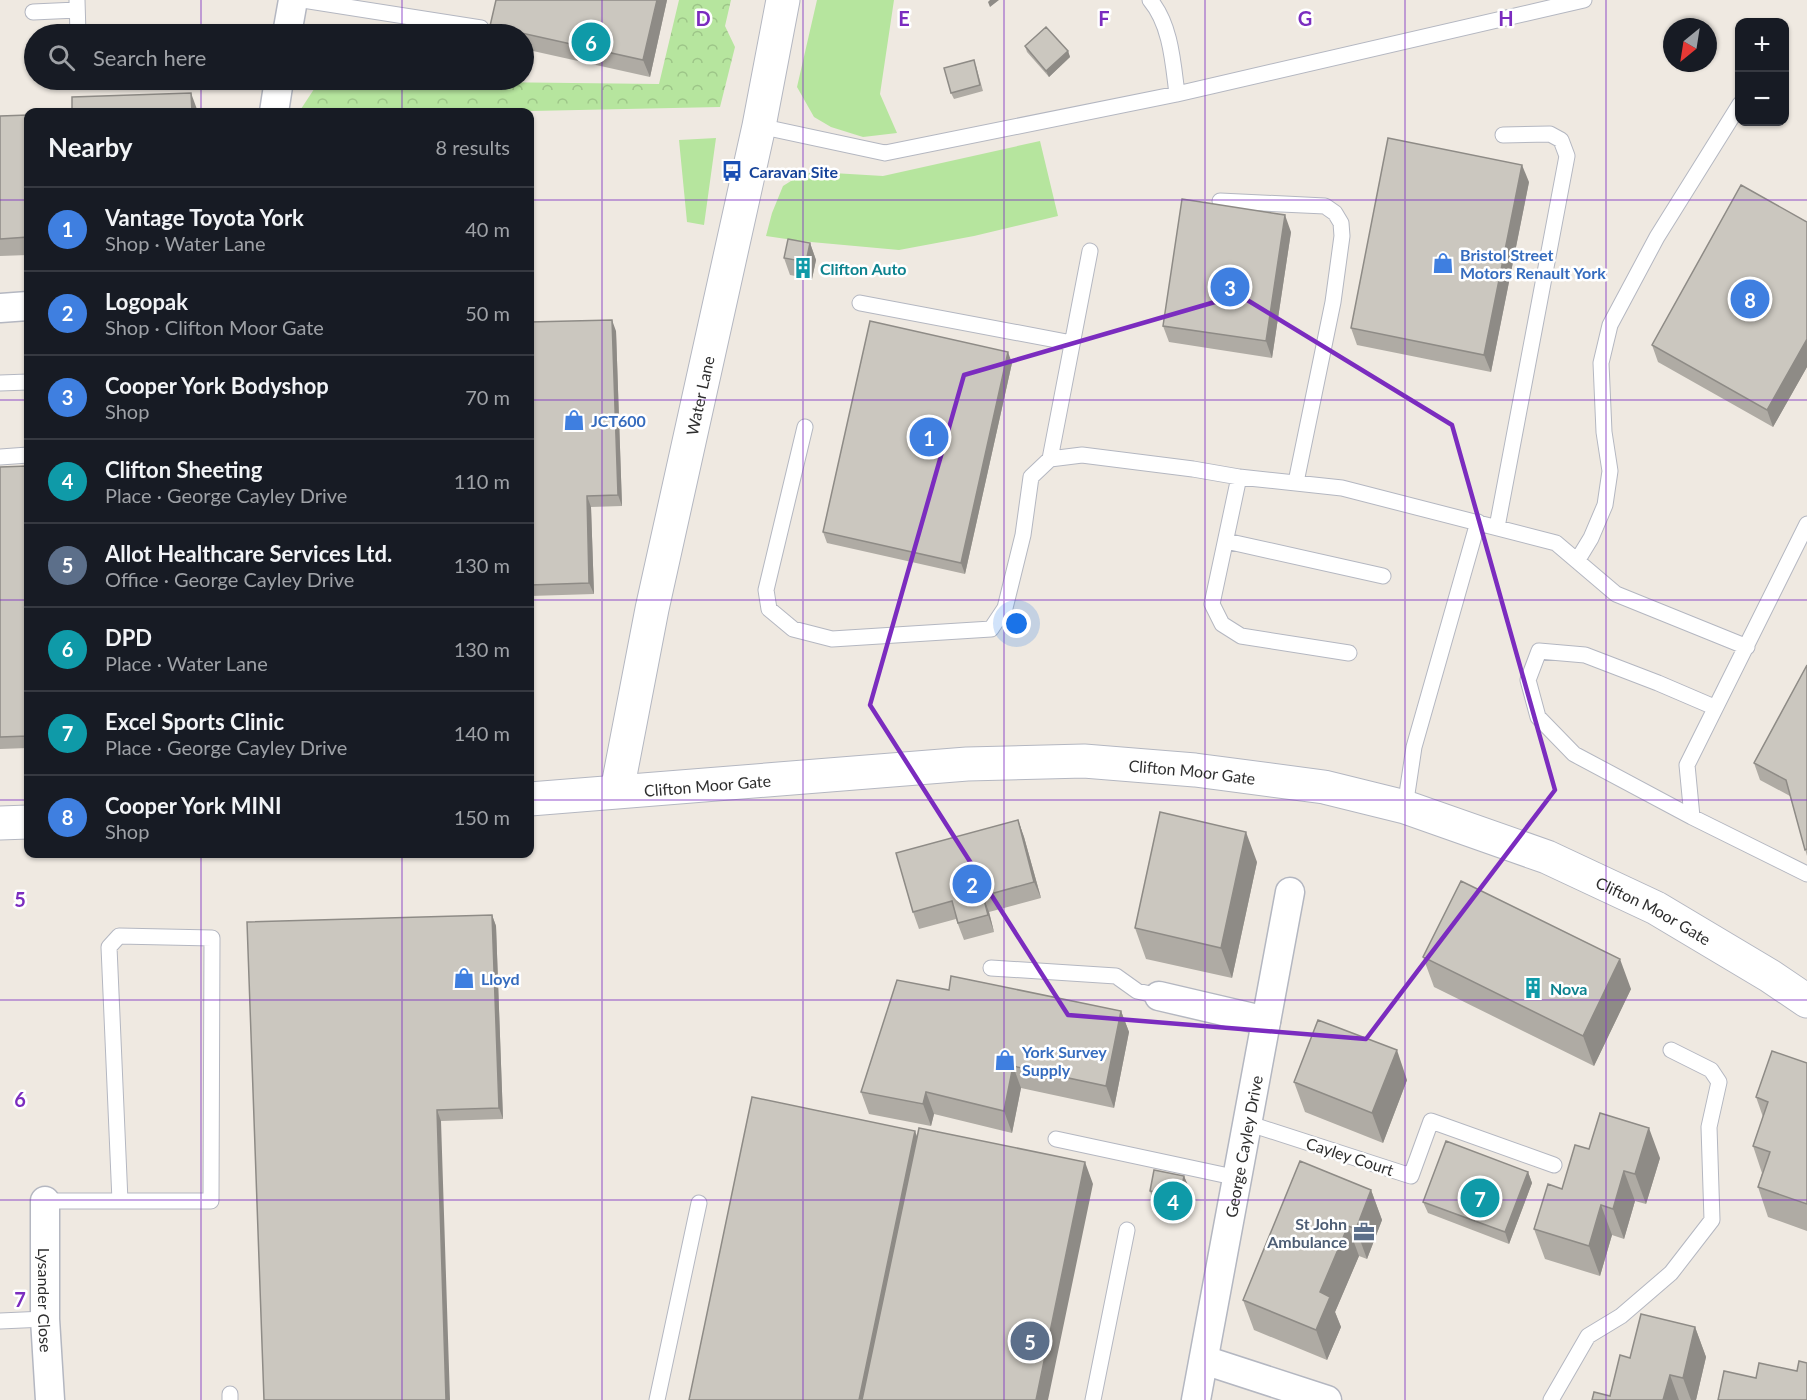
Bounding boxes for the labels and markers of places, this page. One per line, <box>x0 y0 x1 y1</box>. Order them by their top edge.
pin: 6 <box>572 20 610 64</box>
bus stop icon: Caravan Site <box>720 159 744 183</box>
place label: Caravan Site <box>749 162 838 181</box>
place label: Bristol Street Motors Renault York <box>1460 245 1606 282</box>
shop icon: Bristol Street Motors Renault York <box>1431 251 1455 275</box>
building icon: Clifton Auto <box>791 256 815 280</box>
place label: Clifton Auto <box>820 259 906 278</box>
pin: 3 <box>1210 264 1250 310</box>
pin: 8 <box>1730 276 1770 322</box>
shop icon: JCT600 <box>562 408 586 432</box>
place label: JCT600 <box>591 411 646 430</box>
pin: 1 <box>910 414 948 460</box>
pin: 2 <box>952 862 992 906</box>
shop icon: Lloyd <box>452 966 476 990</box>
place label: Lloyd <box>481 969 519 988</box>
building icon: Nova <box>1521 976 1545 1000</box>
place label: Nova <box>1550 979 1587 998</box>
place label: York Survey Supply <box>1021 1042 1107 1079</box>
shop icon: York Survey Supply <box>993 1048 1017 1072</box>
pin: 7 <box>1460 1176 1500 1220</box>
pin: 4 <box>1154 1178 1192 1224</box>
place label: St John Ambulance <box>1266 1214 1347 1251</box>
office icon: St John Ambulance <box>1352 1220 1376 1244</box>
pin: 5 <box>1010 1318 1050 1364</box>

